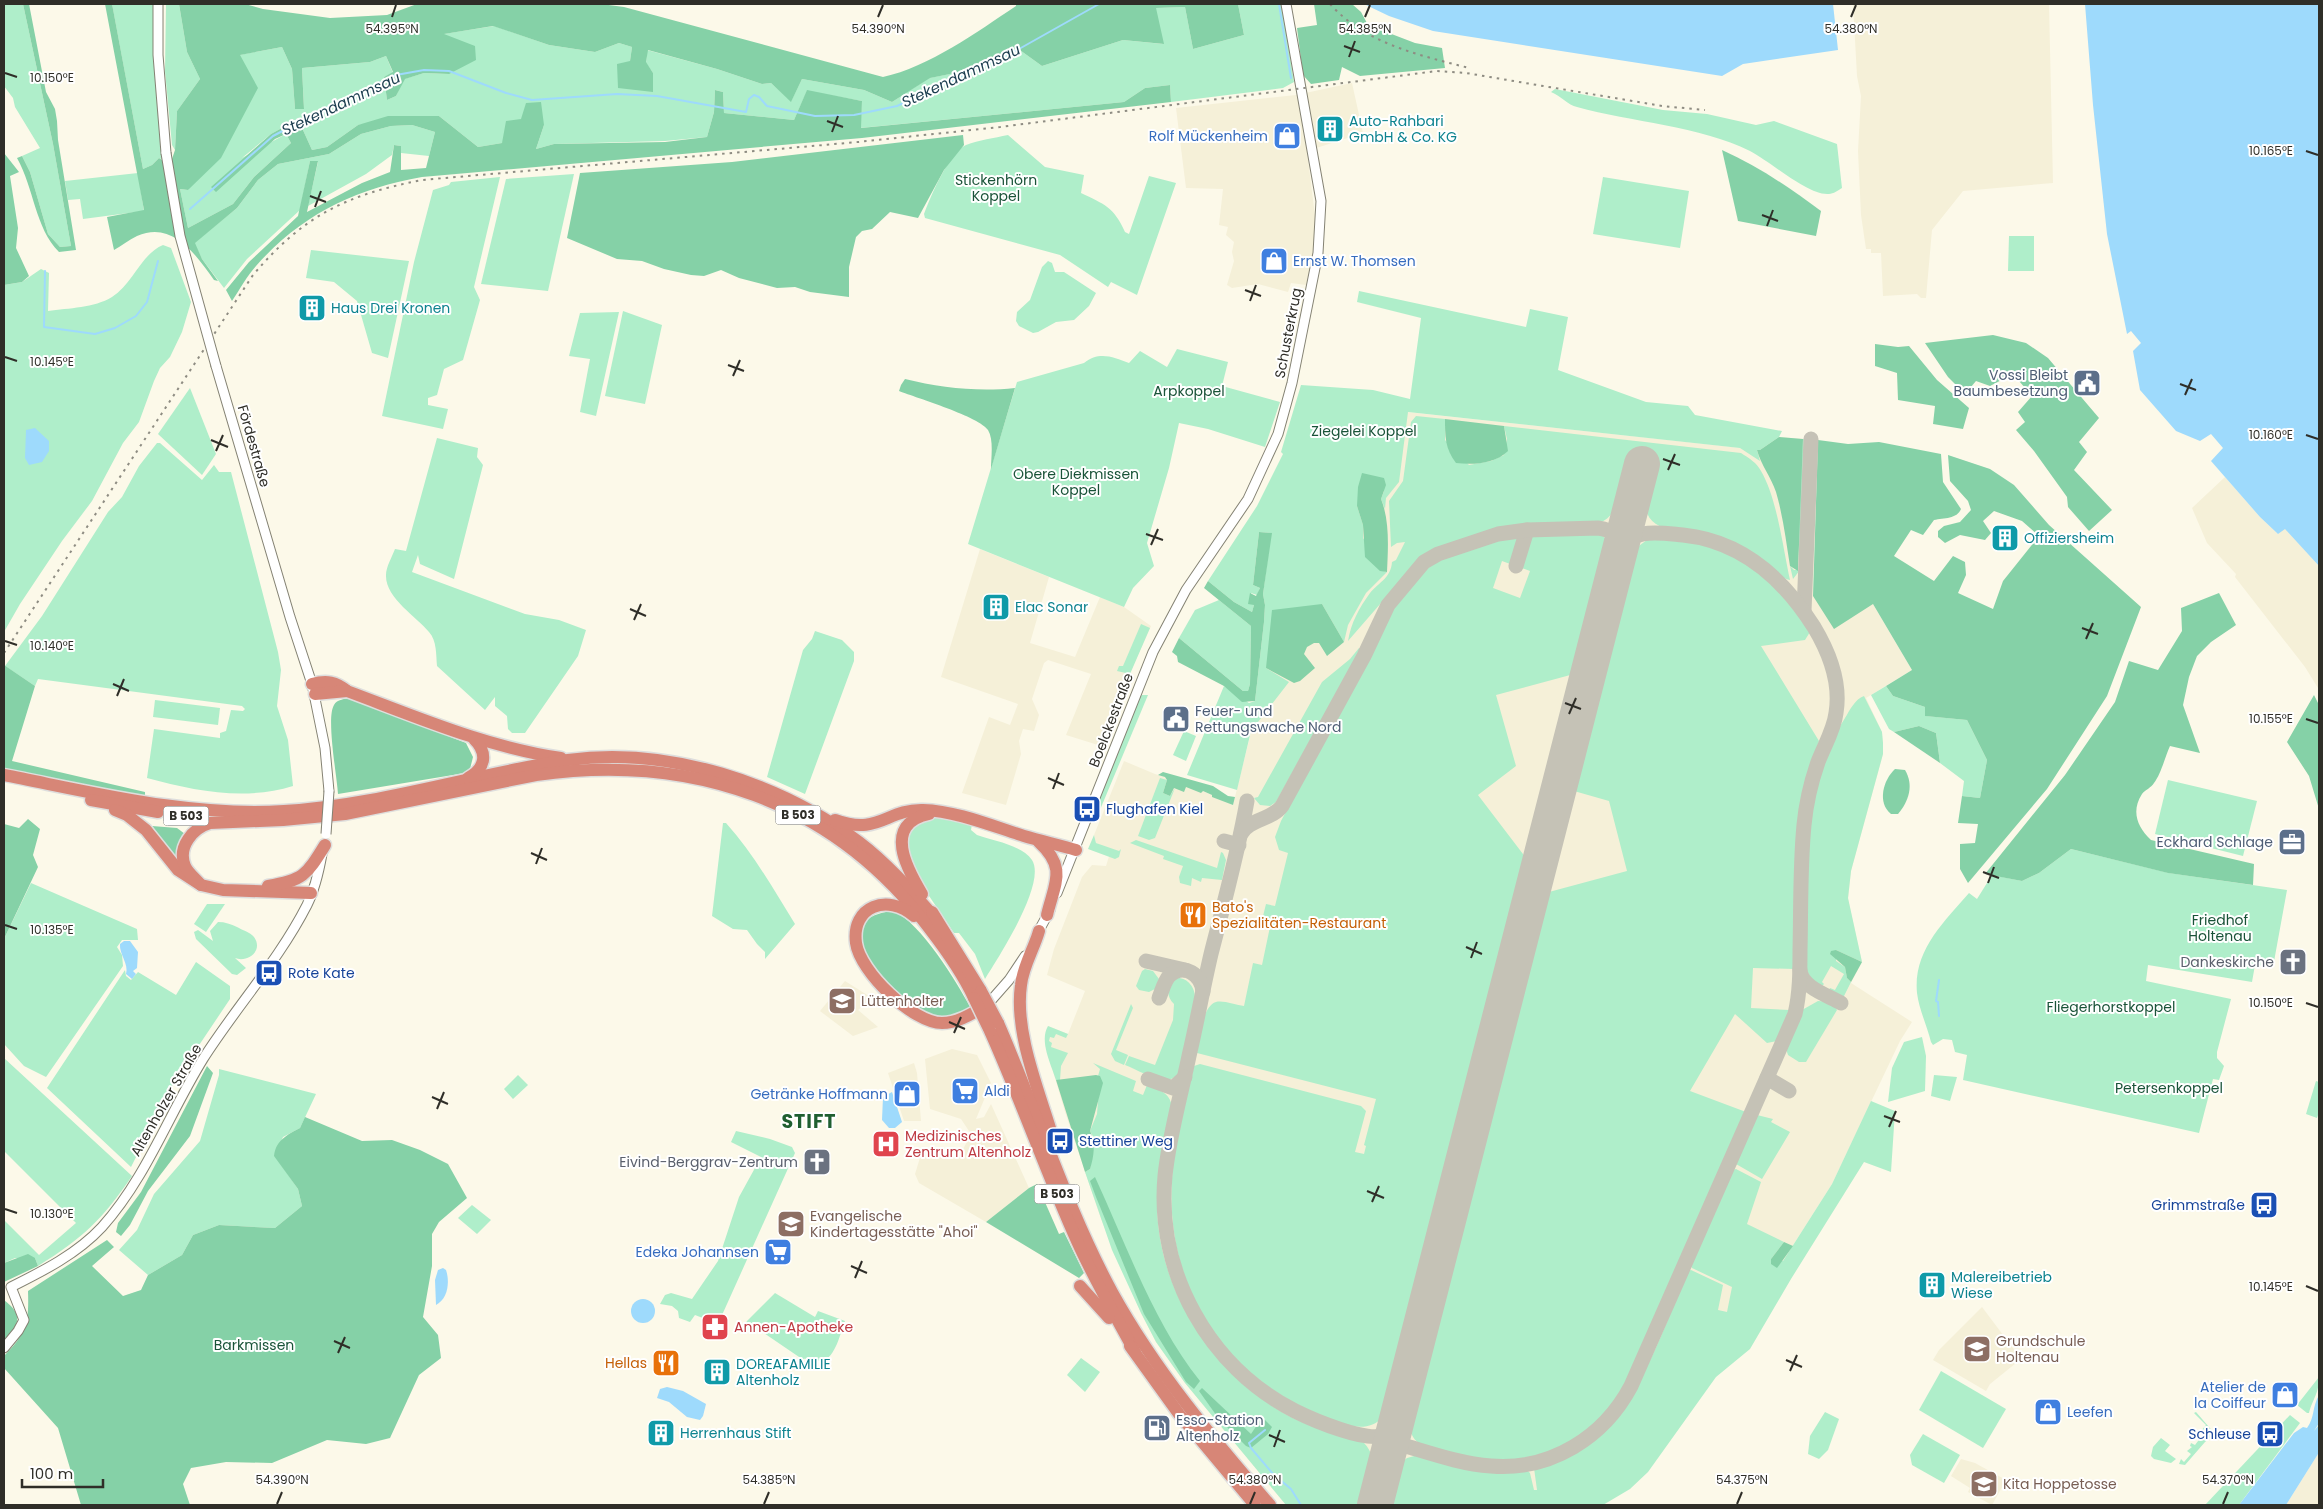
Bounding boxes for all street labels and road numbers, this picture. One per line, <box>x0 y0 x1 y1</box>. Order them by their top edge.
street label: Schusterkrug <box>1269 286 1307 380</box>
street label: Fördestraße <box>233 403 275 490</box>
street label: Boelckestraße <box>1084 670 1138 770</box>
road number: B 503 <box>164 806 208 826</box>
road number: B 503 <box>776 806 820 824</box>
street label: Altenholzer Straße <box>126 1040 207 1160</box>
road number: B 503 <box>1034 1184 1080 1204</box>

